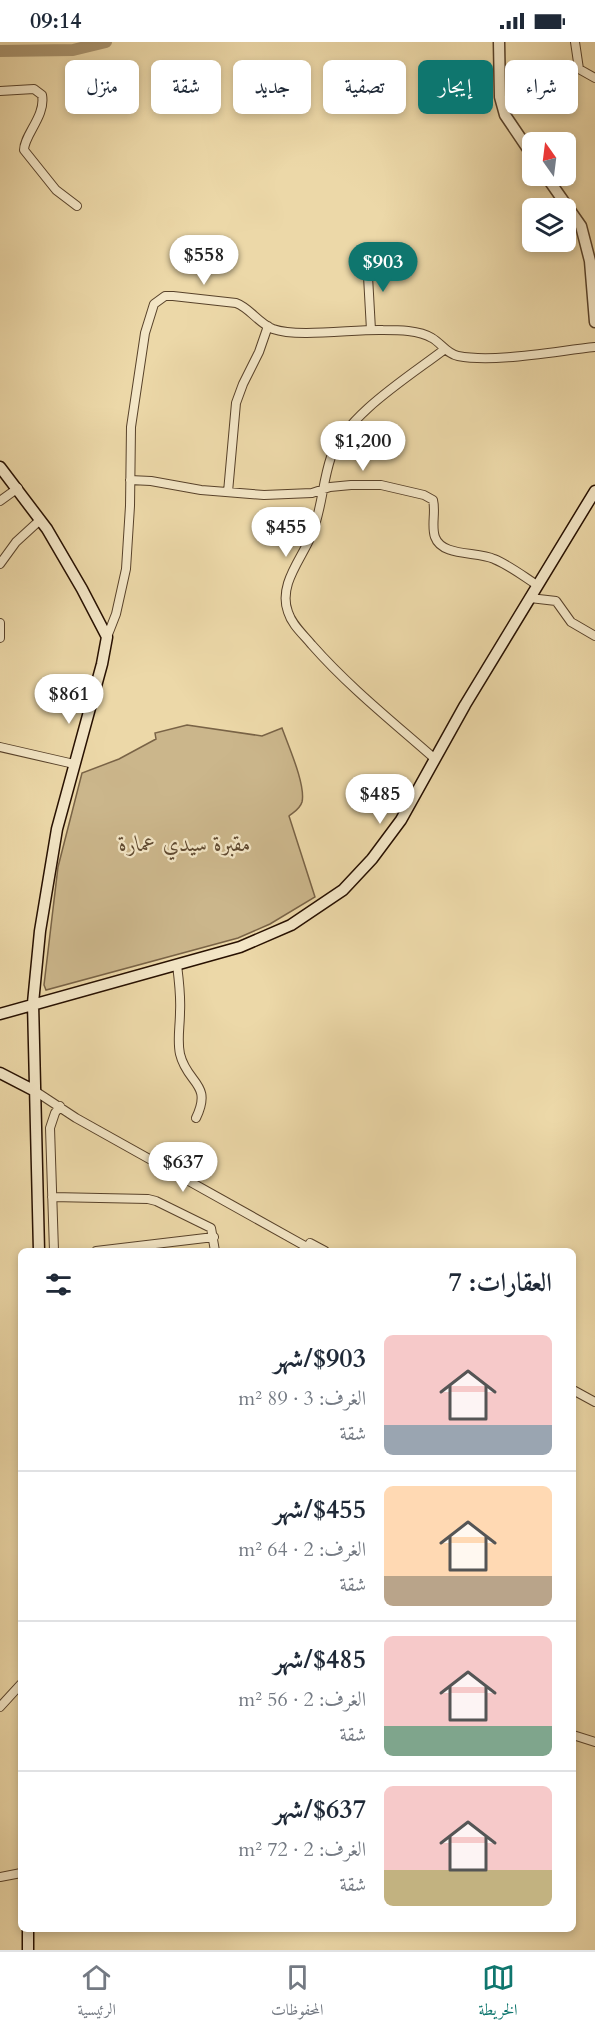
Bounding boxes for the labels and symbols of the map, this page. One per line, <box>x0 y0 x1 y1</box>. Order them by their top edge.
north arrow <box>522 132 576 186</box>
pin: $558 <box>168 235 240 286</box>
pin: $903 <box>347 242 419 293</box>
pin: $1,200 <box>314 421 412 472</box>
pin: $455 <box>250 507 322 558</box>
pin: $861 <box>33 674 105 725</box>
pin: $485 <box>344 774 416 825</box>
park label: مقبرة سيدي عمارة <box>118 829 251 861</box>
pin: $637 <box>147 1142 219 1193</box>

